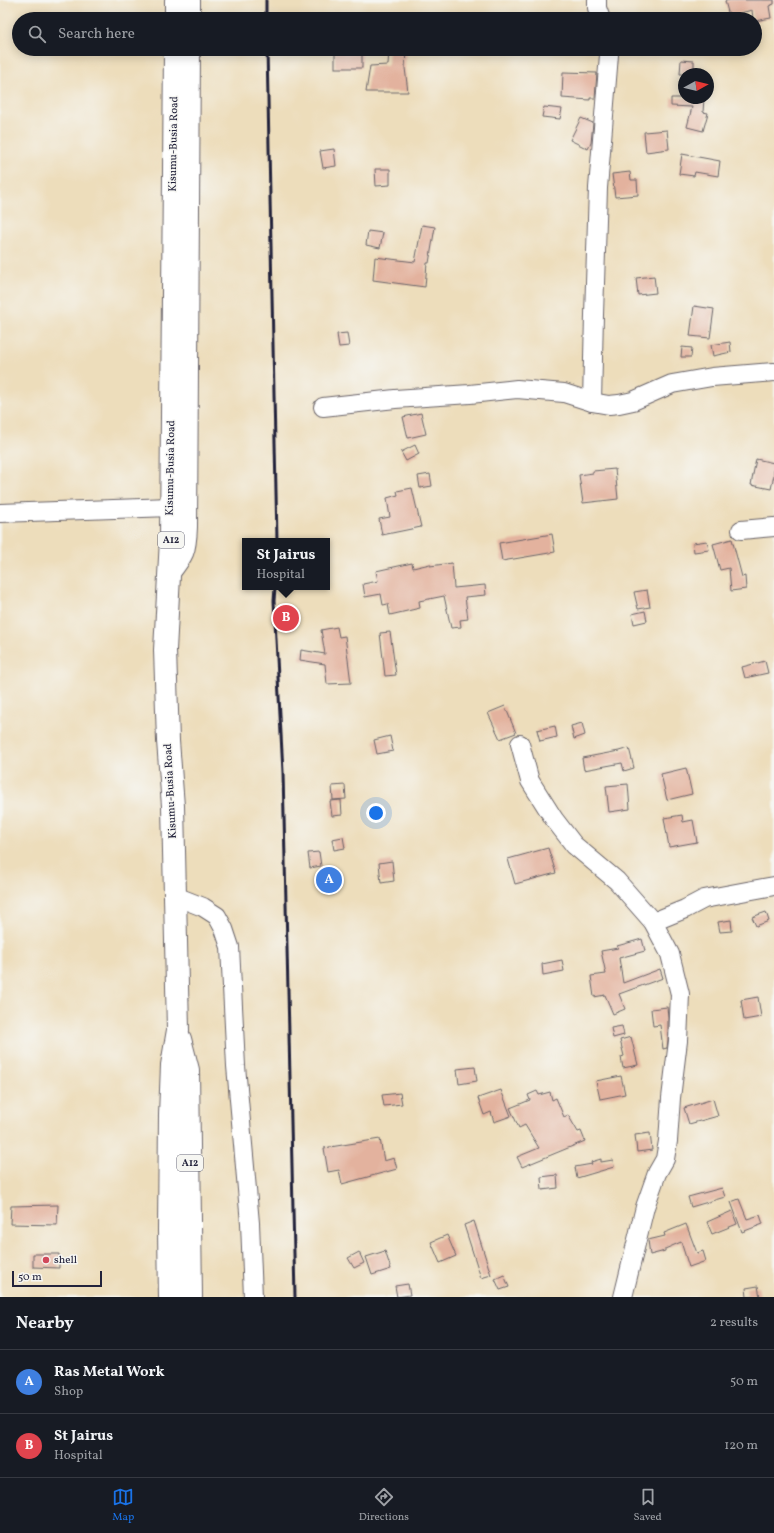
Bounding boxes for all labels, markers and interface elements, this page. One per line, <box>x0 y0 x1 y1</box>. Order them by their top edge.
search box <box>12 12 762 56</box>
icon: search <box>26 23 48 45</box>
text: Search here <box>58 24 135 45</box>
north arrow <box>678 68 714 104</box>
street label: Kisumu-Busia Road <box>166 96 182 192</box>
street label: Kisumu-Busia Road <box>163 420 179 516</box>
road number: A12 <box>158 532 184 548</box>
popup <box>242 538 330 590</box>
text: St Jairus <box>256 545 316 566</box>
text: Hospital <box>256 566 305 584</box>
pin: B <box>273 603 299 633</box>
street label: Kisumu-Busia Road <box>161 743 181 839</box>
your location <box>366 803 386 823</box>
pin: A <box>316 865 342 895</box>
road number: A12 <box>177 1155 203 1171</box>
place label: shell <box>54 1253 77 1268</box>
marker: shell <box>41 1255 51 1265</box>
scale bar <box>12 1269 102 1288</box>
text: 50 m <box>18 1270 42 1285</box>
text: Nearby <box>16 1312 74 1335</box>
text: 2 results <box>710 1314 758 1332</box>
text: Ras Metal Work <box>54 1362 165 1383</box>
text: A <box>24 1373 34 1391</box>
text: 50 m <box>730 1373 758 1391</box>
text: Shop <box>54 1383 83 1401</box>
text: St Jairus <box>54 1426 113 1447</box>
text: B <box>25 1437 33 1455</box>
text: 120 m <box>724 1437 758 1455</box>
text: Hospital <box>54 1447 103 1465</box>
tab: Map <box>112 1486 134 1525</box>
tab: Directions <box>359 1486 409 1525</box>
tab: Saved <box>633 1486 662 1525</box>

